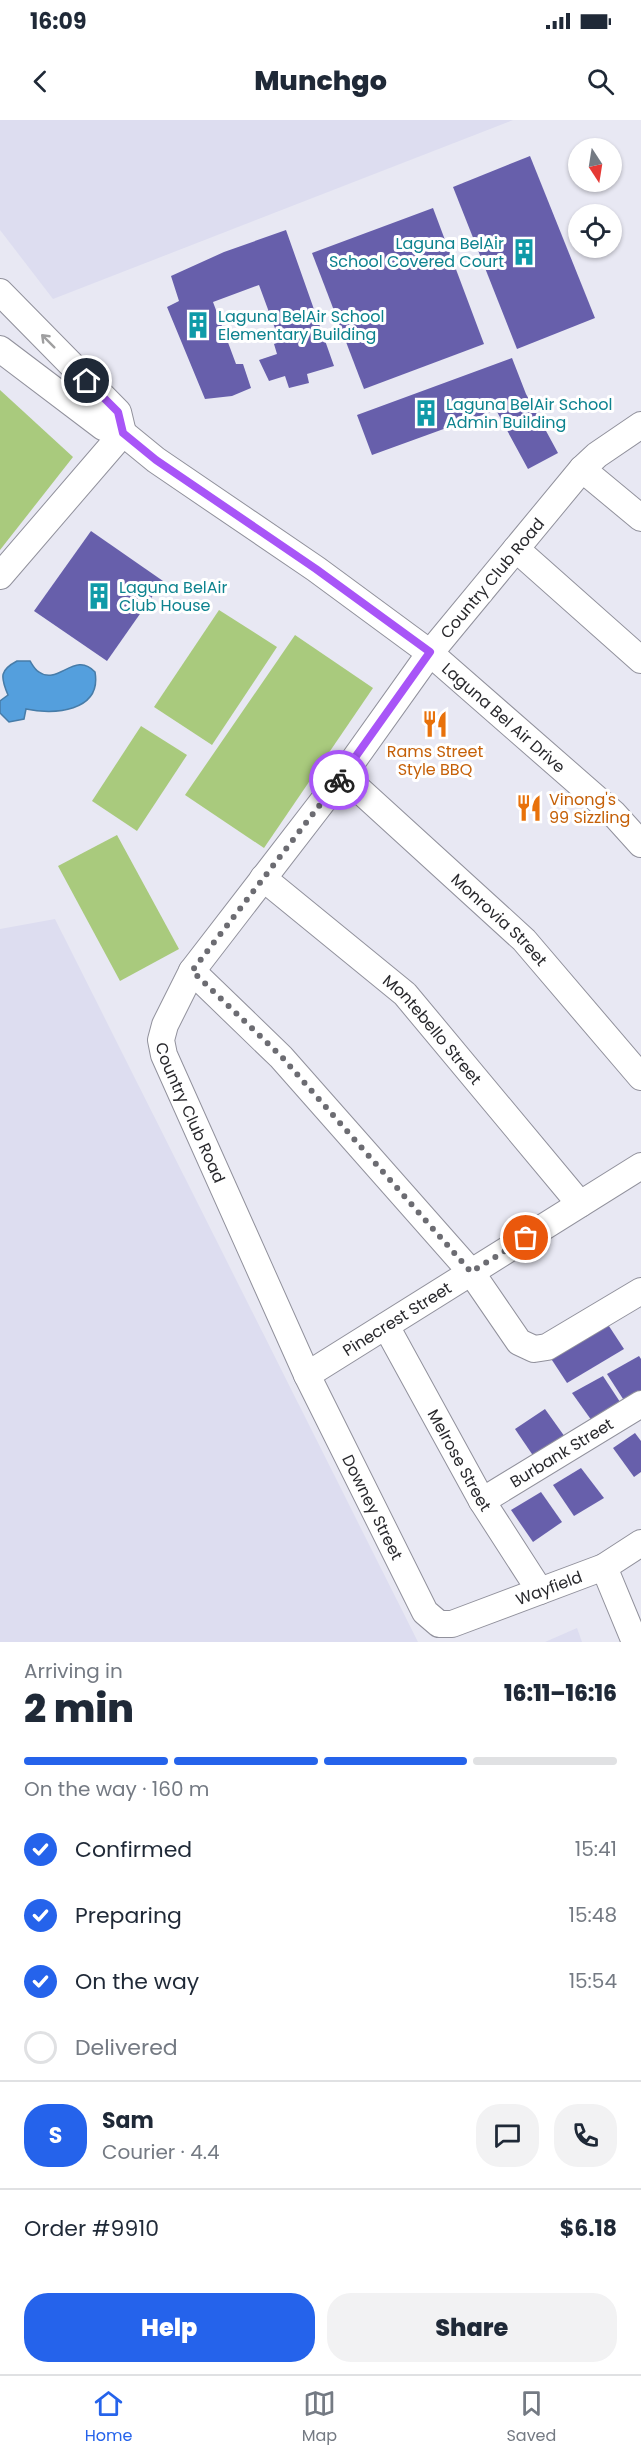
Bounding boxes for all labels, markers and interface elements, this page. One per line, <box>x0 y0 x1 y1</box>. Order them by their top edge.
text: 16:09 <box>30 6 86 37</box>
text: Munchgo <box>254 62 387 99</box>
icon: back <box>24 65 57 98</box>
icon: search <box>584 65 617 98</box>
north arrow <box>568 138 622 192</box>
map controls <box>568 138 622 258</box>
button: locate <box>568 204 622 258</box>
place label: Laguna BelAir School Covered Court <box>329 232 504 273</box>
building icon: Laguna BelAir School Covered Court <box>509 237 539 267</box>
place label: Laguna BelAir School Elementary Building <box>218 305 385 346</box>
building icon: Laguna BelAir School Elementary Building <box>183 310 213 340</box>
one-way arrow <box>40 334 55 349</box>
pin <box>61 355 112 406</box>
icon: home <box>70 364 103 397</box>
place label: Laguna BelAir School Admin Building <box>446 393 613 434</box>
building icon: Laguna BelAir School Admin Building <box>411 398 441 428</box>
street label: Country Club Road <box>435 513 550 644</box>
place label: Laguna BelAir Club House <box>119 576 227 617</box>
building icon: Laguna BelAir Club House <box>84 581 114 611</box>
street label: Laguna Bel Air Drive <box>437 658 570 778</box>
restaurant icon: Rams Street Style BBQ <box>420 709 450 739</box>
place label: Rams Street Style BBQ <box>387 740 483 781</box>
courier <box>309 750 369 810</box>
icon: bike <box>323 764 356 797</box>
place label: Vinong's 99 Sizzling <box>549 788 630 829</box>
restaurant icon: Vinong's 99 Sizzling <box>514 793 544 823</box>
street label: Monrovia Street <box>446 868 552 971</box>
street label: Montebello Street <box>378 969 487 1090</box>
street label: Country Club Road <box>150 1040 231 1187</box>
pin <box>500 1212 551 1263</box>
icon: bag <box>509 1221 542 1254</box>
street label: Pinecrest Street <box>338 1276 456 1362</box>
street label: Melrose Street <box>422 1405 497 1516</box>
street label: Burbank Street <box>506 1413 618 1493</box>
street label: Downey Street <box>336 1451 408 1564</box>
street label: Wayfield <box>512 1565 586 1611</box>
text: Arriving in <box>24 1657 123 1685</box>
text: 16:11–16:16 <box>504 1678 617 1709</box>
text: 2 min <box>24 1681 134 1736</box>
text: On the way · 160 m <box>24 1775 209 1803</box>
icon: check <box>24 1833 57 1866</box>
text: Confirmed <box>75 1834 192 1865</box>
text: 15:41 <box>575 1835 617 1863</box>
icon: check <box>24 1899 57 1932</box>
text: Preparing <box>75 1900 182 1931</box>
text: 15:48 <box>569 1901 617 1929</box>
icon: check <box>24 1965 57 1998</box>
text: On the way <box>75 1966 199 1997</box>
text: 15:54 <box>569 1967 617 1995</box>
text: Delivered <box>75 2032 178 2063</box>
button: chat <box>476 2104 539 2167</box>
button: phone <box>554 2104 617 2167</box>
text: Sam <box>102 2105 154 2136</box>
text: S <box>49 2120 62 2151</box>
text: Courier · 4.4 <box>102 2138 220 2166</box>
text: Order #9910 <box>24 2213 159 2244</box>
text: $6.18 <box>560 2213 617 2244</box>
button: Help <box>24 2293 315 2362</box>
button: Share <box>327 2293 617 2362</box>
tab: Home <box>85 2387 132 2448</box>
tab: Map <box>302 2387 337 2448</box>
tab: Saved <box>506 2387 556 2448</box>

